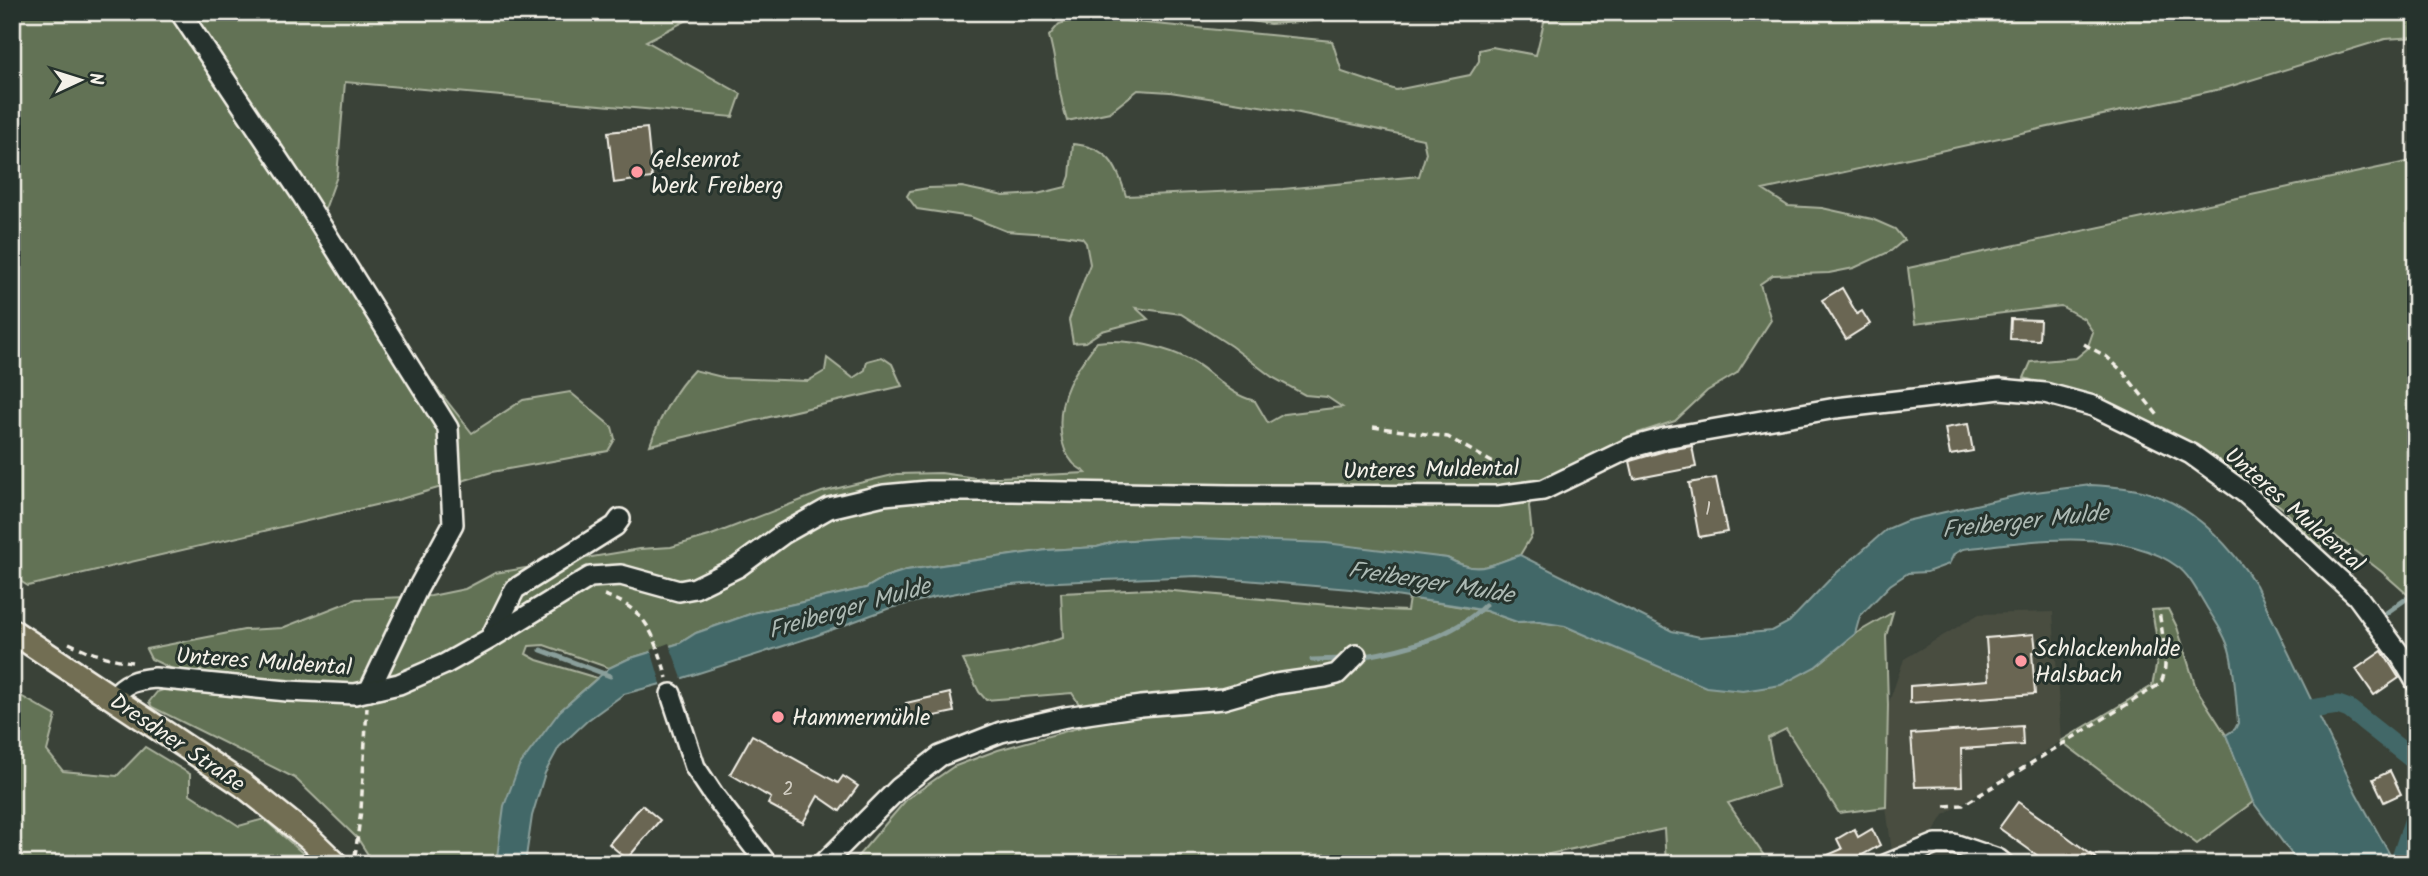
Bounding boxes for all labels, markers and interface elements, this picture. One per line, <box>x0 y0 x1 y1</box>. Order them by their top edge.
north arrow <box>46 46 116 116</box>
text: N <box>80 72 110 86</box>
place label: Gelsenrot Werk Freiberg <box>651 143 783 205</box>
marker: Gelsenrot Werk Freiberg <box>629 164 645 180</box>
street label: Unteres Muldental <box>2215 439 2372 582</box>
street label: Unteres Muldental <box>1342 451 1520 491</box>
water label: Freiberger Mulde <box>1940 494 2113 551</box>
house number: 1 <box>1705 495 1711 525</box>
water label: Freiberger Mulde <box>1345 551 1519 616</box>
water label: Freiberger Mulde <box>764 567 937 651</box>
place label: Schlackenhalde Halsbach <box>2035 632 2180 694</box>
street label: Unteres Muldental <box>175 639 354 687</box>
marker: Schlackenhalde Halsbach <box>2013 653 2029 669</box>
street label: Dresdner Straße <box>102 685 252 802</box>
place label: Hammermühle <box>792 701 930 737</box>
marker: Hammermühle <box>770 709 786 725</box>
house number: 2 <box>782 775 794 805</box>

